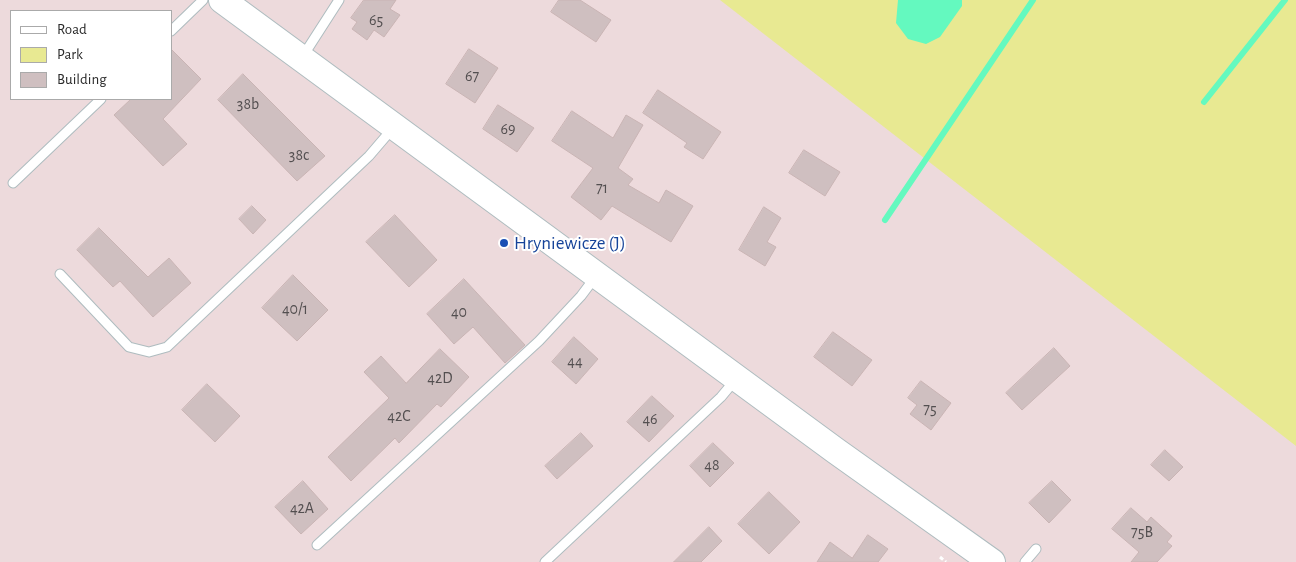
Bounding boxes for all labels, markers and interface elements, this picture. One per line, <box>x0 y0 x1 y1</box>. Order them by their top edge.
legend <box>10 10 172 100</box>
house number: 65 <box>369 10 383 30</box>
text: Road <box>57 22 87 37</box>
text: Park <box>57 47 83 62</box>
house number: 67 <box>465 66 479 86</box>
text: Building <box>57 72 107 87</box>
house number: 38b <box>237 94 259 114</box>
house number: 69 <box>500 119 516 139</box>
house number: 38c <box>289 145 309 165</box>
house number: 71 <box>596 178 608 198</box>
place label: Hryniewicze (J) <box>514 232 626 254</box>
marker: Hryniewicze (J) <box>498 237 510 249</box>
house number: 40/1 <box>282 299 308 319</box>
house number: 40 <box>451 302 467 322</box>
house number: 44 <box>567 351 583 371</box>
house number: 42D <box>427 368 453 388</box>
house number: 75 <box>923 399 937 419</box>
house number: 42C <box>387 406 411 426</box>
house number: 46 <box>642 409 658 429</box>
house number: 48 <box>704 455 720 475</box>
house number: 42A <box>290 498 314 518</box>
house number: 75B <box>1131 522 1153 542</box>

